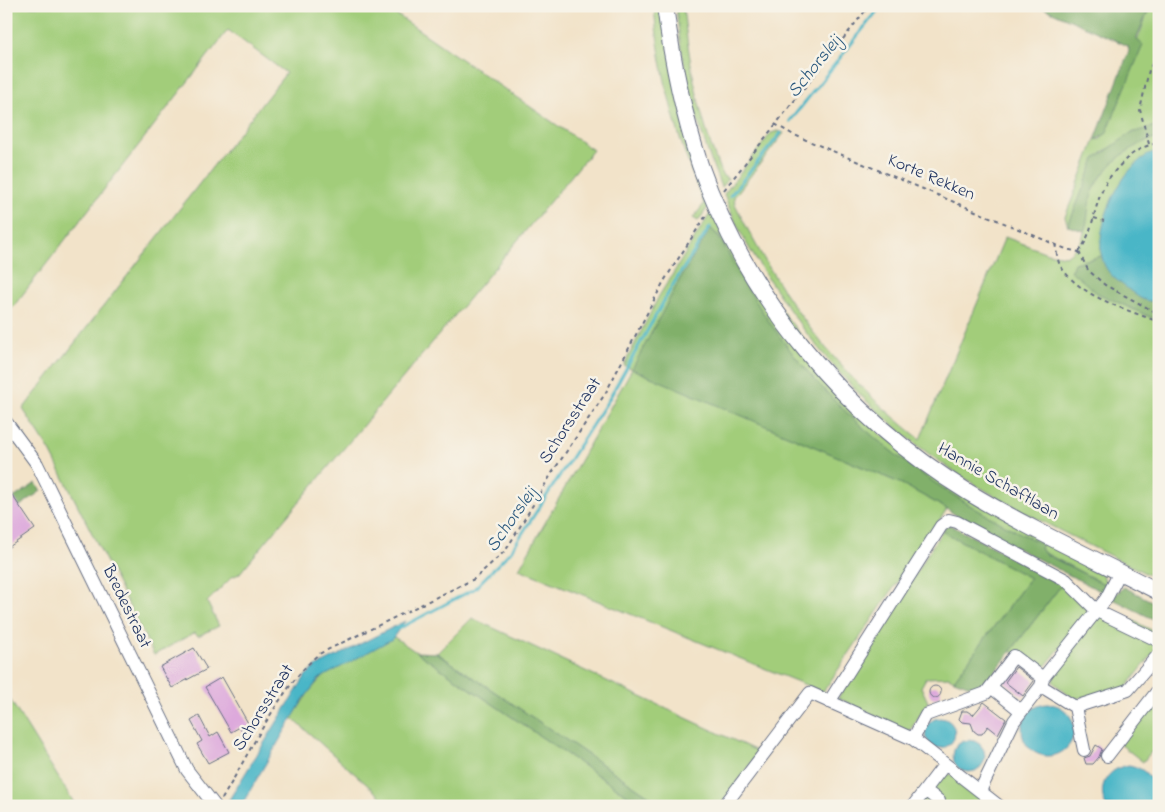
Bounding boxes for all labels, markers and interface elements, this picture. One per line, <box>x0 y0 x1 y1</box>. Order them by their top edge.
water label: Schorsleij <box>781 28 850 104</box>
street label: Korte Rekken <box>883 148 979 208</box>
street label: Schorsstraat <box>533 373 609 469</box>
street label: Hannie Schaftlaan <box>932 437 1064 527</box>
water label: Schorsleij <box>480 480 546 558</box>
street label: Bredestraat <box>94 560 157 653</box>
street label: Schorsstraat <box>227 659 301 757</box>

